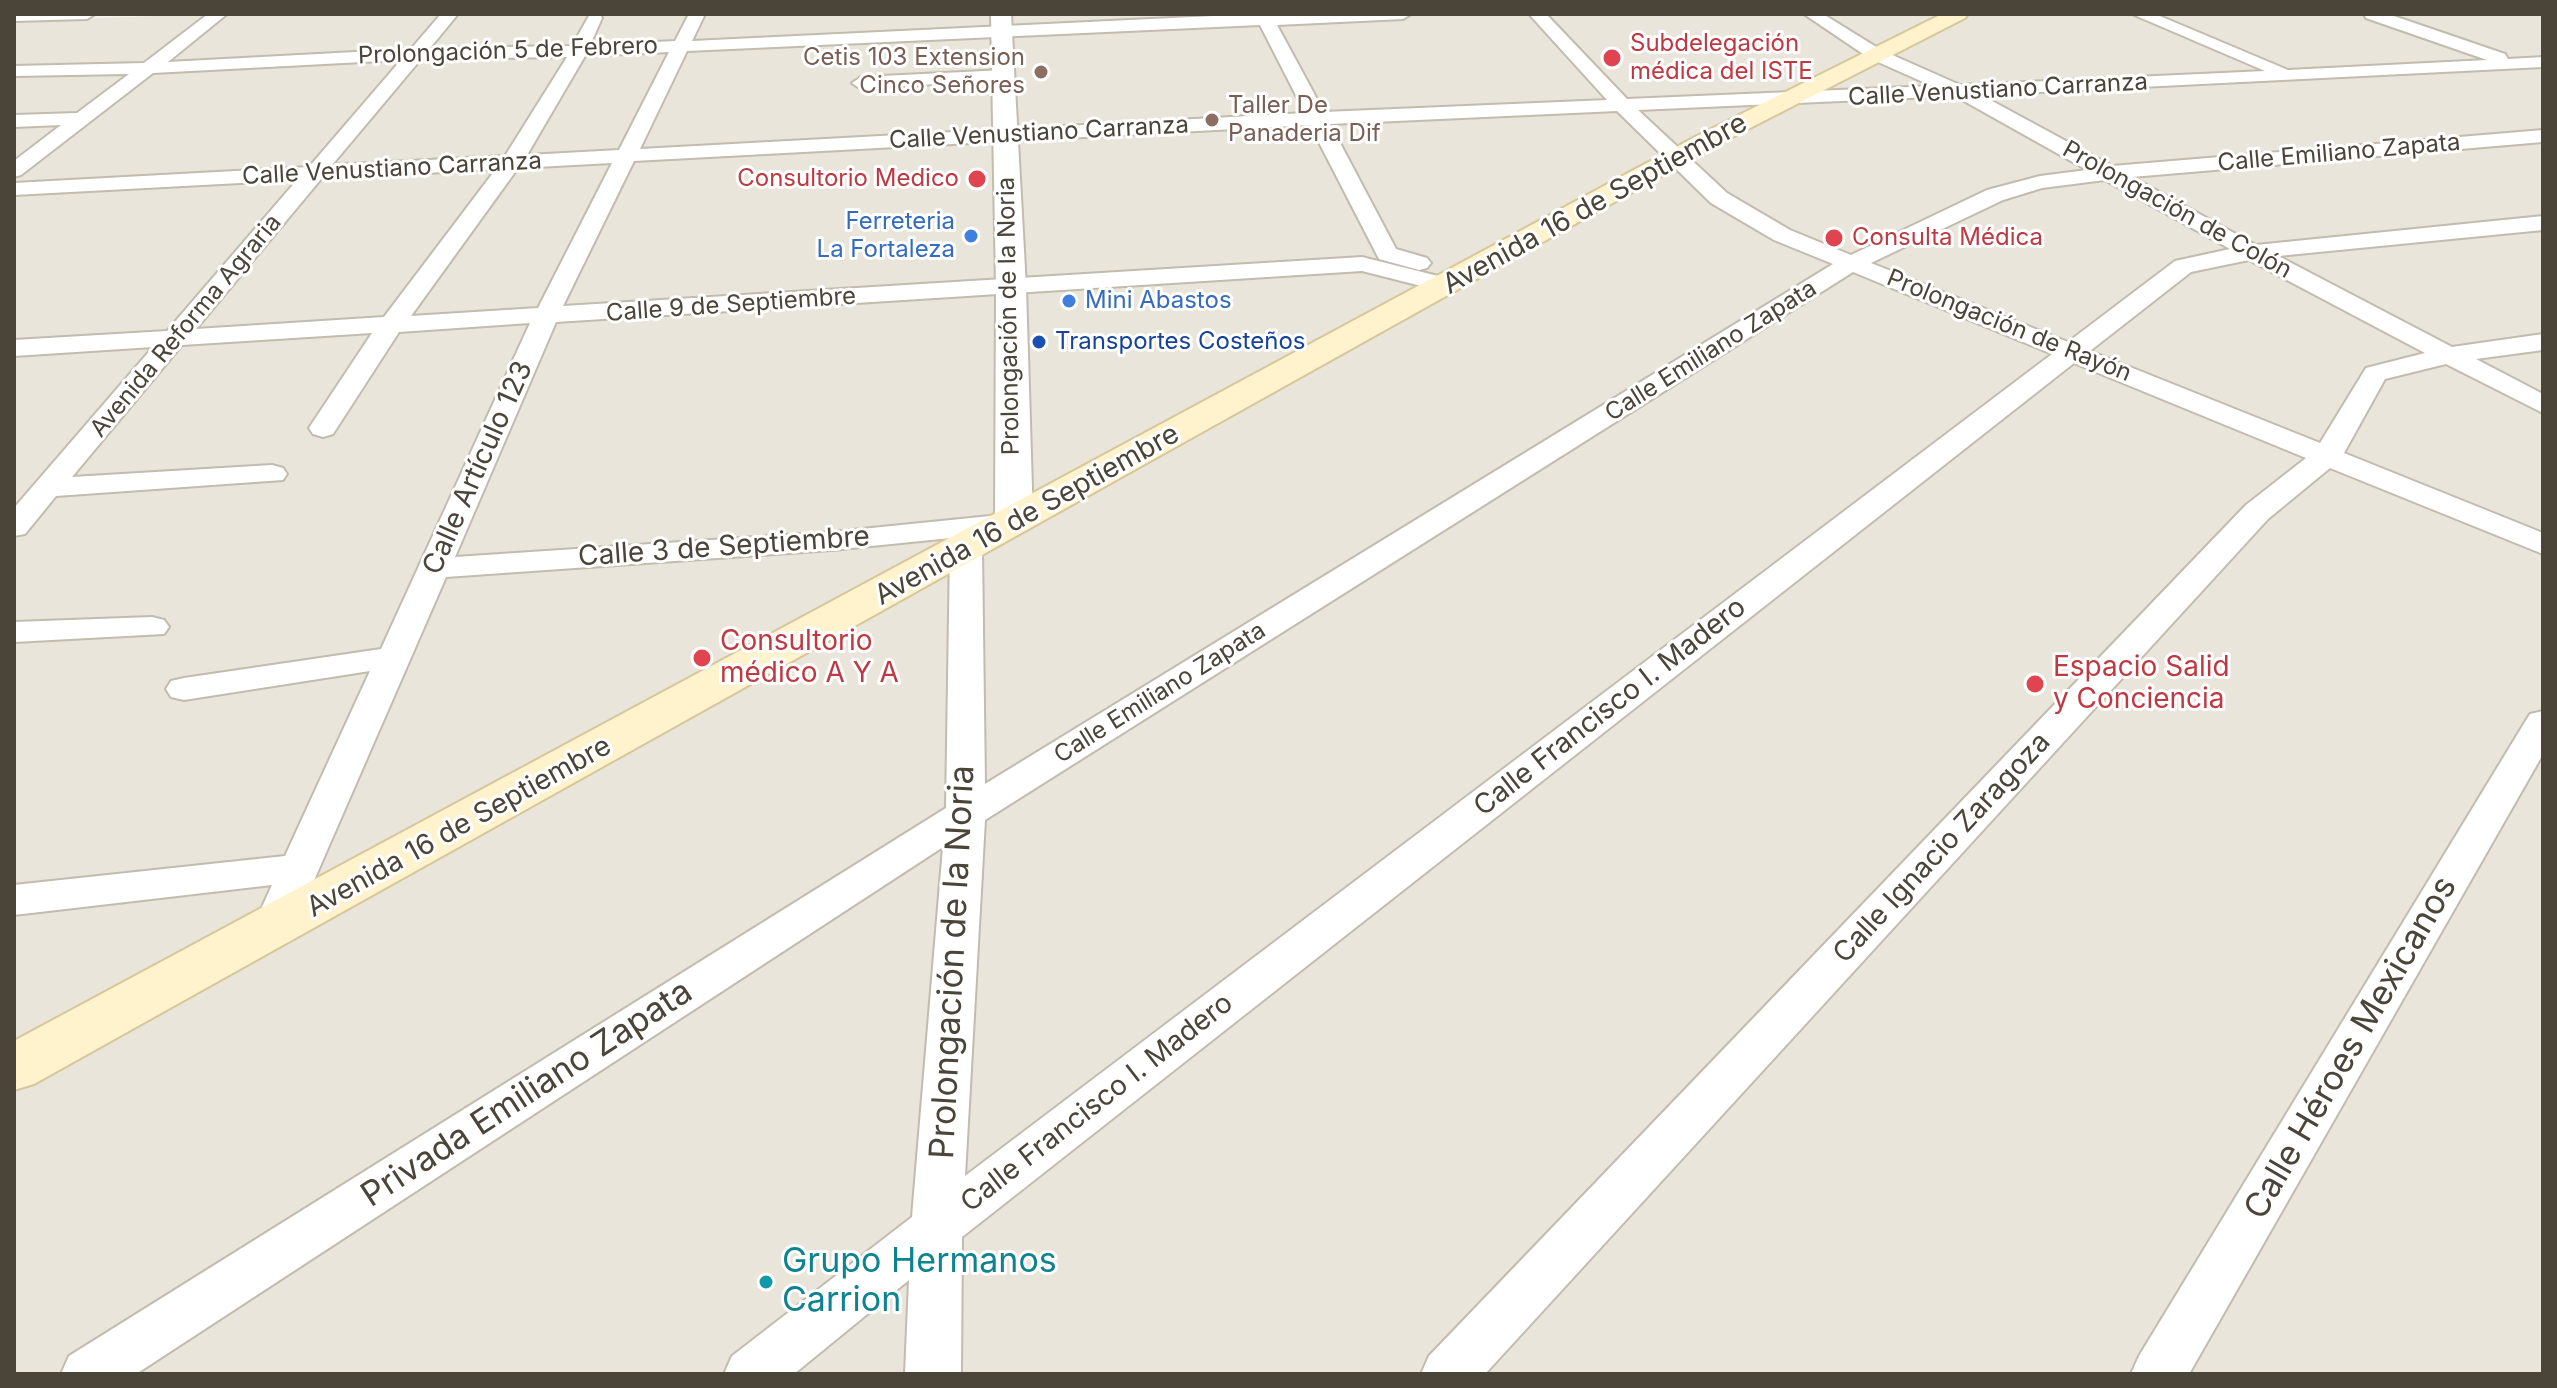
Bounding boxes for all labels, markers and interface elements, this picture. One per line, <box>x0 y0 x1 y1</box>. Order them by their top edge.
place label: Subdelegación médica del ISTE <box>1630 30 1813 86</box>
street label: Prolongación 5 de Febrero <box>358 31 658 71</box>
place label: Cetis 103 Extension Cinco Señores <box>803 44 1025 100</box>
marker: Subdelegación médica del ISTE <box>1601 47 1623 69</box>
marker: Cetis 103 Extension Cinco Señores <box>1032 63 1050 81</box>
street label: Calle Venustiano Carranza <box>1847 68 2149 112</box>
place label: Taller De Panaderia Dif <box>1228 92 1381 148</box>
street label: Avenida 16 de Septiembre <box>1437 106 1753 302</box>
street label: Calle Venustiano Carranza <box>888 111 1190 155</box>
marker: Taller De Panaderia Dif <box>1203 111 1221 129</box>
street label: Calle Emiliano Zapata <box>2216 128 2462 178</box>
street label: Prolongación de Colón <box>2057 135 2297 285</box>
street label: Calle Venustiano Carranza <box>241 147 543 191</box>
place label: Consultorio Medico <box>737 165 959 193</box>
marker: Consultorio Medico <box>966 168 988 190</box>
street label: Prolongación de la Noria <box>992 177 1026 455</box>
place label: Ferreteria La Fortaleza <box>817 208 955 264</box>
street label: Avenida Reforma Agraria <box>84 209 288 443</box>
place label: Consulta Médica <box>1852 224 2043 252</box>
marker: Ferreteria La Fortaleza <box>962 227 980 245</box>
marker: Consulta Médica <box>1823 227 1845 249</box>
street label: Prolongación de Rayón <box>1882 264 2136 388</box>
street label: Calle Emiliano Zapata <box>1600 274 1822 428</box>
street label: Calle 9 de Septiembre <box>605 282 857 328</box>
place label: Mini Abastos <box>1085 287 1232 315</box>
marker: Mini Abastos <box>1060 292 1078 310</box>
place label: Transportes Costeños <box>1055 328 1305 356</box>
marker: Transportes Costeños <box>1030 333 1048 351</box>
street label: Calle Artículo 123 <box>416 356 540 580</box>
street label: Avenida 16 de Septiembre <box>869 417 1185 613</box>
street label: Calle 3 de Septiembre <box>577 520 871 574</box>
street label: Calle Francisco I. Madero <box>1467 590 1753 824</box>
street label: Calle Emiliano Zapata <box>1049 616 1271 770</box>
place label: Consultorio médico A Y A <box>720 625 899 691</box>
marker: Consultorio médico A Y A <box>691 647 713 669</box>
place label: Espacio Salid y Conciencia <box>2053 651 2230 717</box>
marker: Espacio Salid y Conciencia <box>2024 673 2046 695</box>
street label: Calle Ignacio Zaragoza <box>1827 726 2057 970</box>
street label: Avenida 16 de Septiembre <box>301 729 617 925</box>
street label: Prolongación de la Noria <box>922 764 984 1160</box>
street label: Calle Héroes Mexicanos <box>2236 870 2466 1226</box>
street label: Privada Emiliano Zapata <box>354 972 700 1216</box>
street label: Calle Francisco I. Madero <box>954 986 1240 1220</box>
place label: Grupo Hermanos Carrion <box>782 1242 1057 1322</box>
marker: Grupo Hermanos Carrion <box>757 1273 775 1291</box>

